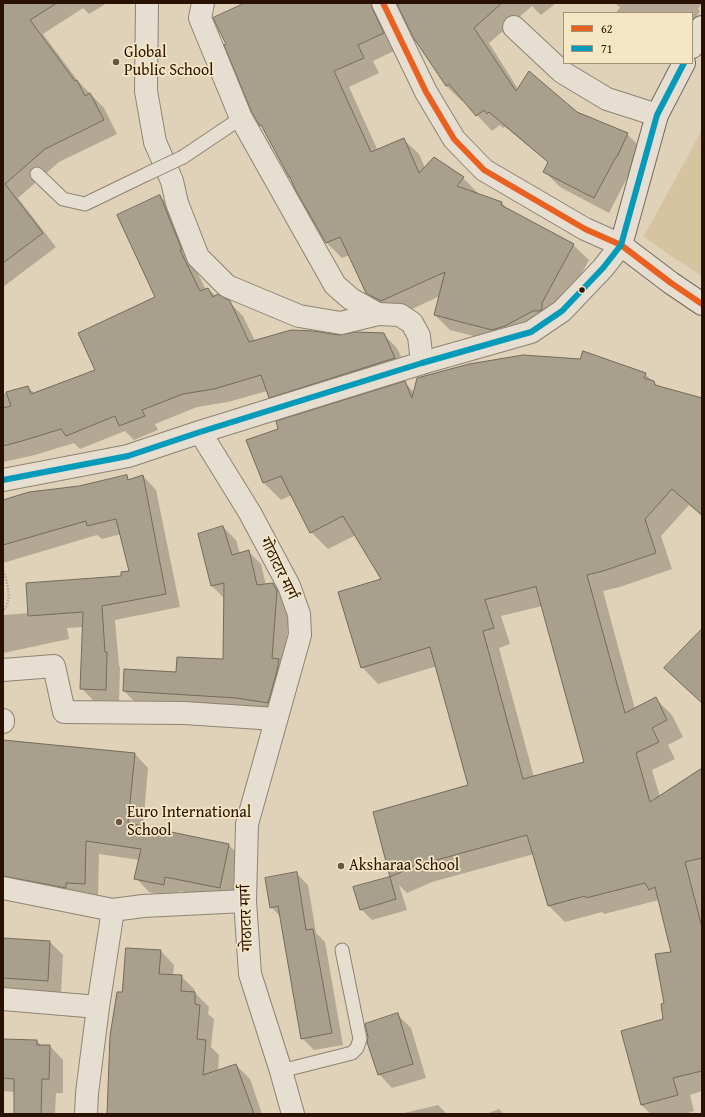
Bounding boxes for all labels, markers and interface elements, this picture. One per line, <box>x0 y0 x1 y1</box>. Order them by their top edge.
legend <box>563 12 693 64</box>
text: 62 <box>601 20 613 37</box>
text: 71 <box>601 40 613 57</box>
place label: Global Public School <box>124 43 214 81</box>
marker: Global Public School <box>111 57 121 67</box>
unlabelled marker <box>577 285 587 295</box>
street label: गोठाटार मार्ग <box>255 535 301 603</box>
place label: Euro International School <box>127 803 251 841</box>
marker: Euro International School <box>114 817 124 827</box>
place label: Aksharaa School <box>349 856 459 876</box>
marker: Aksharaa School <box>336 861 346 871</box>
street label: गोठाटार मार्ग <box>236 884 258 952</box>

